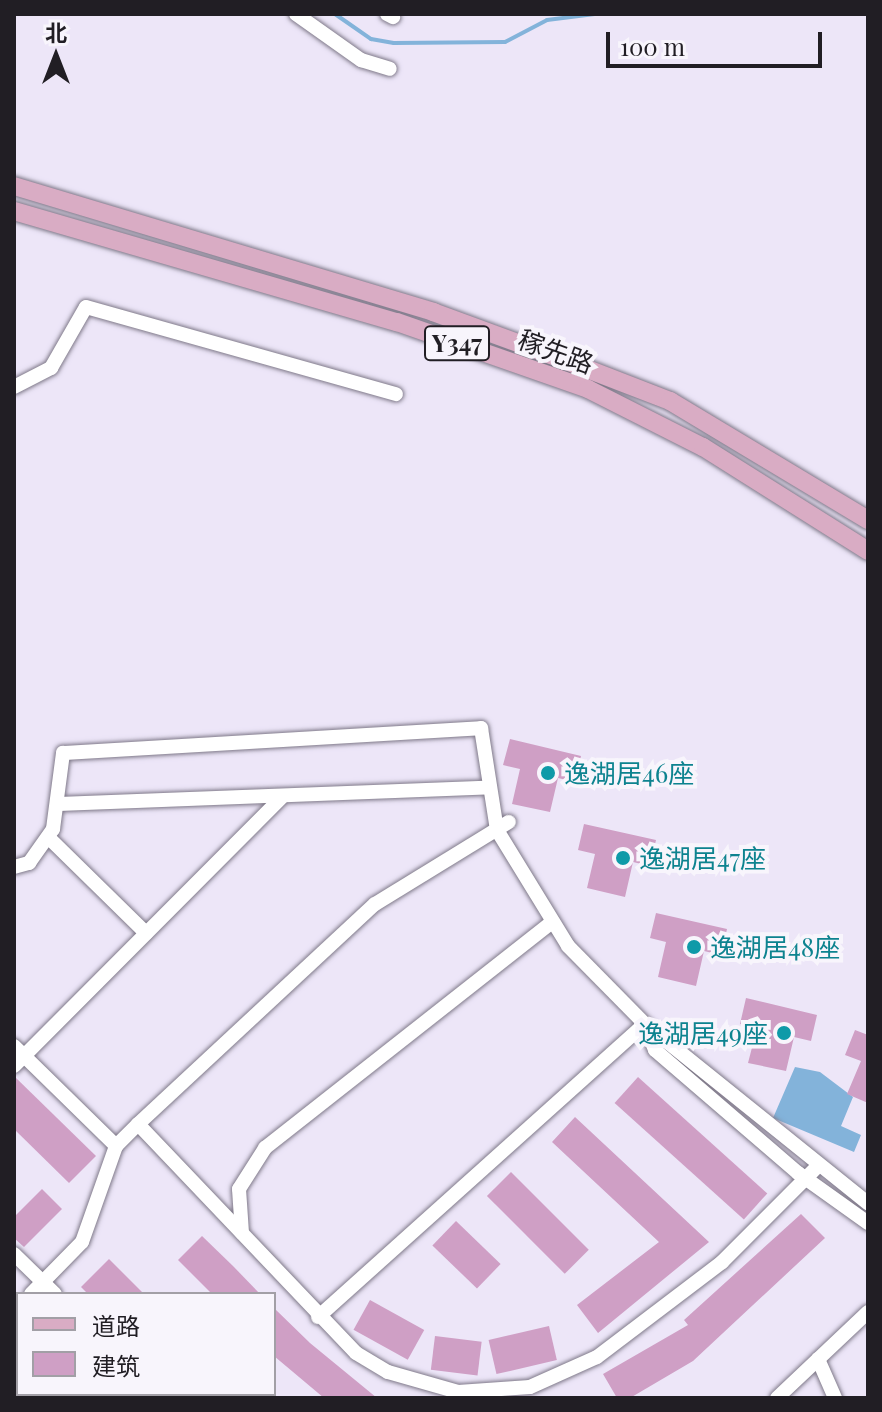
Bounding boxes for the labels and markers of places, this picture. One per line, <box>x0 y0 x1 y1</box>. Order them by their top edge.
place label: 逸湖居46座 <box>564 757 694 789</box>
marker: 逸湖居46座 <box>539 764 557 782</box>
place label: 逸湖居47座 <box>639 842 766 874</box>
marker: 逸湖居47座 <box>614 849 632 867</box>
place label: 逸湖居48座 <box>710 931 840 963</box>
marker: 逸湖居48座 <box>685 938 703 956</box>
place label: 逸湖居49座 <box>638 1017 768 1049</box>
marker: 逸湖居49座 <box>775 1024 793 1042</box>

